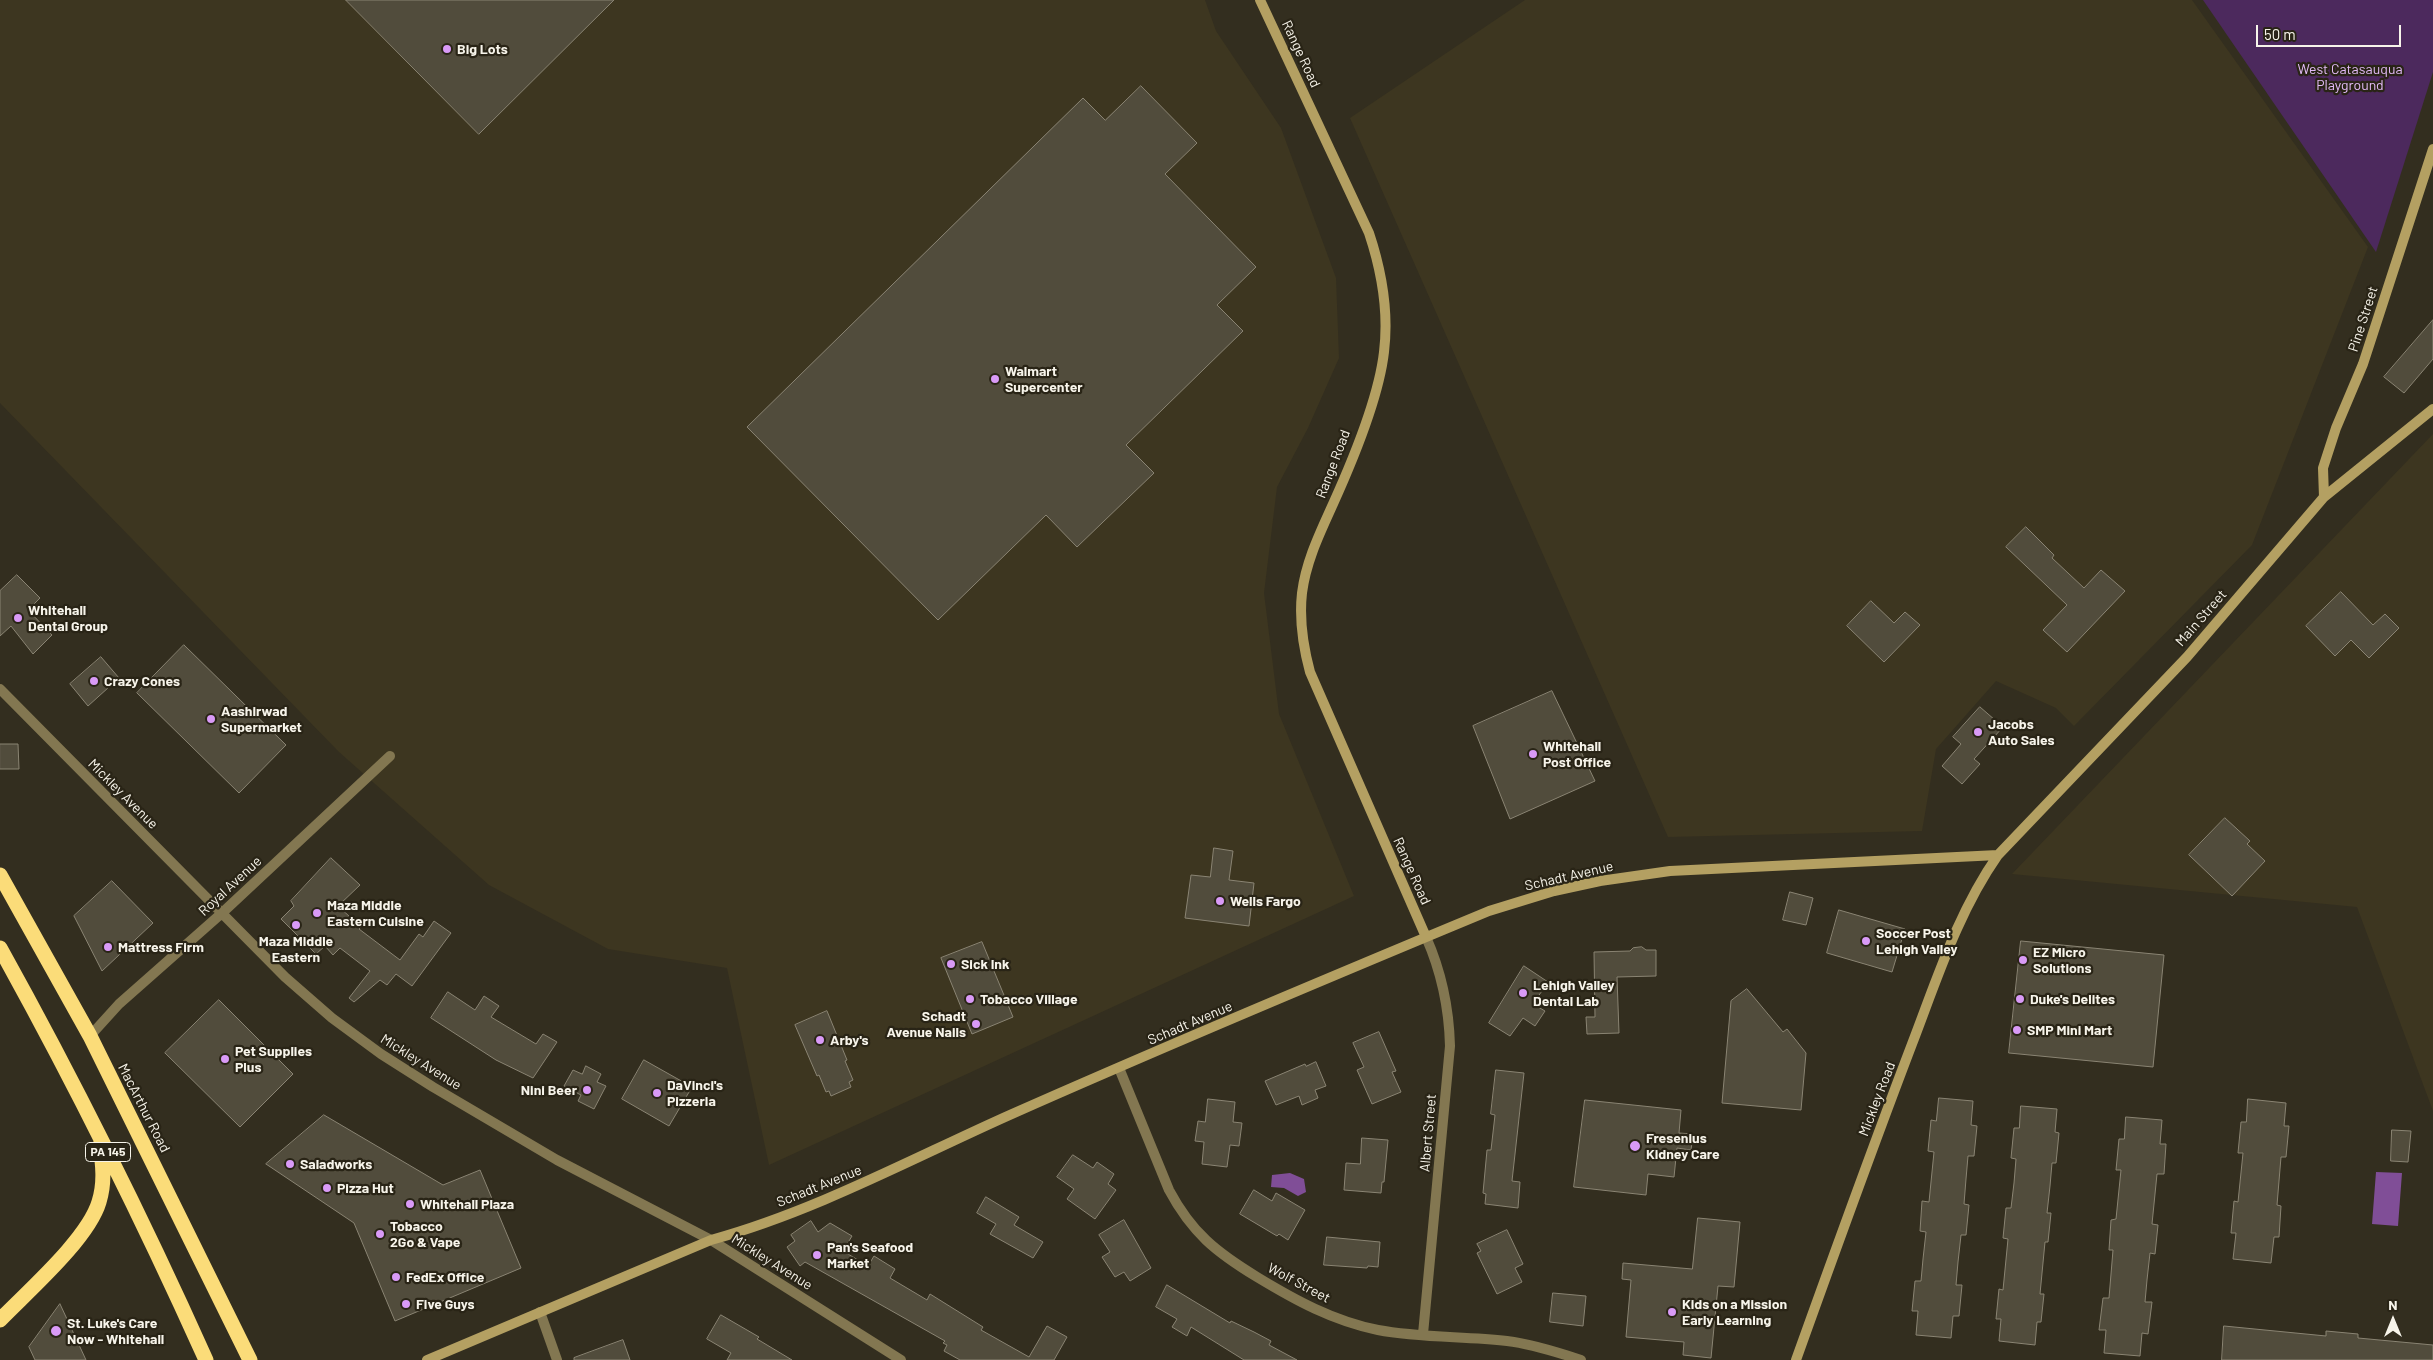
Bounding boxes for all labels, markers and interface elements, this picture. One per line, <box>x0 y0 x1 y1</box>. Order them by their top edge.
scale bar <box>2258 15 2403 47</box>
street label: Range Road <box>1278 18 1324 90</box>
text: 50 m <box>2264 25 2296 43</box>
place label: Big Lots <box>457 41 508 57</box>
marker: Big Lots <box>441 43 453 55</box>
park label: West Catasauqua Playground <box>2297 61 2403 94</box>
street label: Pine Street <box>2345 284 2381 354</box>
place label: Walmart Supercenter <box>1005 363 1083 396</box>
marker: Walmart Supercenter <box>989 373 1001 385</box>
street label: Range Road <box>1312 427 1354 501</box>
street label: Main Street <box>2172 586 2230 650</box>
place label: Whitehall Dental Group <box>28 602 108 634</box>
marker: Whitehall Dental Group <box>12 612 24 624</box>
place label: Crazy Cones <box>104 673 180 689</box>
marker: Crazy Cones <box>88 675 100 687</box>
place label: Aashirwad Supermarket <box>221 703 302 736</box>
marker: Aashirwad Supermarket <box>205 713 217 725</box>
place label: Jacobs Auto Sales <box>1988 716 2054 749</box>
marker: Jacobs Auto Sales <box>1972 726 1984 738</box>
place label: Whitehall Post Office <box>1543 738 1611 770</box>
marker: Whitehall Post Office <box>1527 748 1539 760</box>
street label: Mickley Avenue <box>84 755 162 833</box>
street label: Range Road <box>1390 835 1434 907</box>
street label: Royal Avenue <box>195 853 265 919</box>
street label: Schadt Avenue <box>1523 858 1615 894</box>
place label: Wells Fargo <box>1230 893 1301 909</box>
marker: Wells Fargo <box>1214 895 1226 907</box>
place label: Maza Middle Eastern Cuisine <box>327 897 424 930</box>
marker: Maza Middle Eastern Cuisine <box>311 907 323 919</box>
marker: Maza Middle Eastern <box>290 919 302 931</box>
place label: Soccer Post Lehigh Valley <box>1876 925 1958 958</box>
place label: Maza Middle Eastern <box>259 933 333 966</box>
marker: Soccer Post Lehigh Valley <box>1860 935 1872 947</box>
place label: Mattress Firm <box>118 939 204 955</box>
marker: Mattress Firm <box>102 941 114 953</box>
place label: EZ Micro Solutions <box>2033 944 2092 976</box>
marker: EZ Micro Solutions <box>2017 954 2029 966</box>
place label: Sick Ink <box>961 956 1009 972</box>
marker: Sick Ink <box>945 958 957 970</box>
place label: Lehigh Valley Dental Lab <box>1533 977 1615 1010</box>
marker: Lehigh Valley Dental Lab <box>1517 987 1529 999</box>
place label: Tobacco Village <box>980 991 1078 1007</box>
place label: Duke's Delites <box>2030 991 2115 1007</box>
marker: Tobacco Village <box>964 993 976 1005</box>
marker: Duke's Delites <box>2014 993 2026 1005</box>
street label: Schadt Avenue <box>1145 998 1235 1048</box>
place label: Schadt Avenue Nails <box>886 1008 966 1040</box>
marker: Schadt Avenue Nails <box>970 1018 982 1030</box>
place label: SMP Mini Mart <box>2027 1022 2112 1038</box>
marker: SMP Mini Mart <box>2011 1024 2023 1036</box>
street label: Mickley Avenue <box>377 1030 465 1094</box>
place label: Arby's <box>830 1032 868 1048</box>
marker: Arby's <box>814 1034 826 1046</box>
place label: Pet Supplies Plus <box>235 1043 312 1076</box>
marker: Pet Supplies Plus <box>219 1053 231 1065</box>
street label: Mickley Road <box>1855 1059 1899 1139</box>
street label: MacArthur Road <box>114 1061 174 1155</box>
place label: DaVinci's Pizzeria <box>667 1077 723 1110</box>
place label: Nini Beer <box>521 1082 577 1098</box>
marker: Nini Beer <box>581 1084 593 1096</box>
marker: DaVinci's Pizzeria <box>651 1087 663 1099</box>
street label: Albert Street <box>1416 1093 1440 1173</box>
place label: Fresenius Kidney Care <box>1646 1130 1720 1162</box>
marker: Fresenius Kidney Care <box>1628 1139 1642 1153</box>
road number: PA 145 <box>86 1142 130 1162</box>
place label: Saladworks <box>300 1156 372 1172</box>
marker: Saladworks <box>284 1158 296 1170</box>
street label: Schadt Avenue <box>774 1161 864 1211</box>
place label: Pizza Hut <box>337 1180 394 1196</box>
marker: Pizza Hut <box>321 1182 333 1194</box>
place label: Whitehall Plaza <box>420 1196 514 1212</box>
marker: Whitehall Plaza <box>404 1198 416 1210</box>
place label: Tobacco 2Go & Vape <box>390 1218 460 1250</box>
marker: Tobacco 2Go & Vape <box>374 1228 386 1240</box>
street label: Mickley Avenue <box>728 1230 816 1294</box>
place label: Pan's Seafood Market <box>827 1239 913 1272</box>
marker: Pan's Seafood Market <box>811 1249 823 1261</box>
street label: Wolf Street <box>1265 1260 1333 1306</box>
place label: FedEx Office <box>406 1269 484 1285</box>
marker: FedEx Office <box>390 1271 402 1283</box>
north arrow <box>2368 1295 2418 1345</box>
place label: Five Guys <box>416 1296 474 1312</box>
place label: Kids on a Mission Early Learning <box>1682 1296 1787 1328</box>
text: N <box>2388 1296 2398 1313</box>
marker: Five Guys <box>400 1298 412 1310</box>
marker: Kids on a Mission Early Learning <box>1666 1306 1678 1318</box>
place label: St. Luke's Care Now - Whitehall <box>67 1315 164 1348</box>
marker: St. Luke's Care Now - Whitehall <box>49 1324 63 1338</box>

